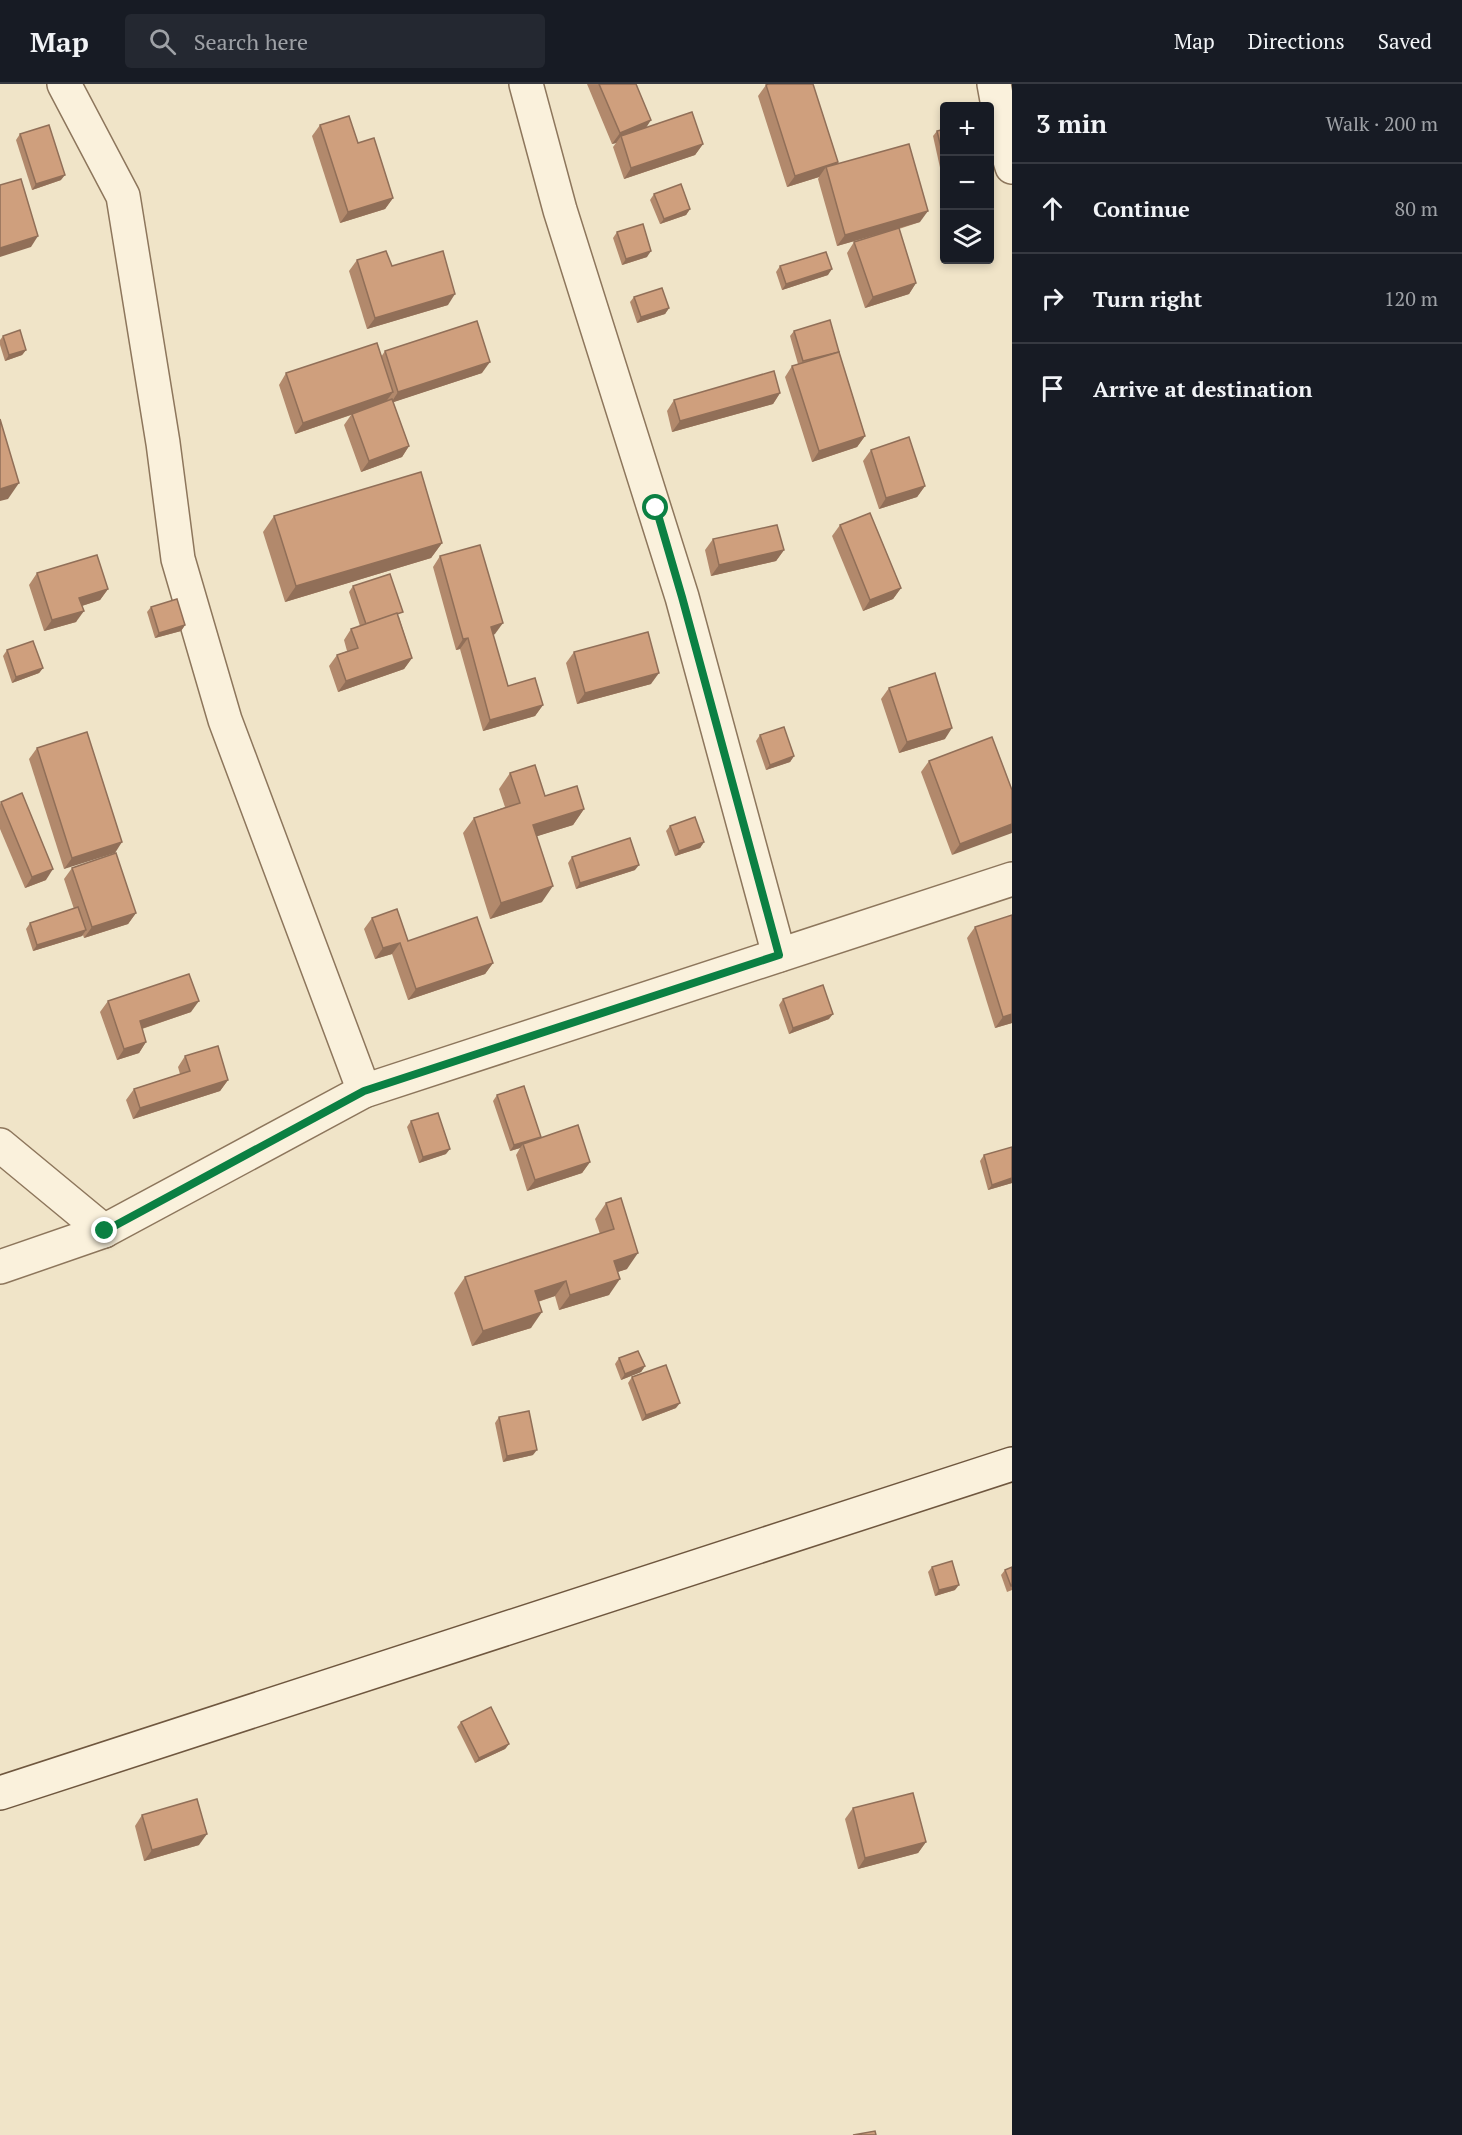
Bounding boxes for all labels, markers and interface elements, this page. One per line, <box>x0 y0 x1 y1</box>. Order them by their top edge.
search box <box>125 14 545 68</box>
text: Map <box>30 23 89 60</box>
icon: search <box>146 25 179 58</box>
text: Search here <box>194 27 308 56</box>
text: Map <box>1174 27 1215 55</box>
text: Directions <box>1248 27 1345 55</box>
text: Saved <box>1378 27 1432 55</box>
map controls <box>940 102 994 264</box>
button: + <box>940 102 994 156</box>
text: 3 min <box>1036 106 1107 140</box>
text: Walk · 200 m <box>1326 110 1438 137</box>
button: − <box>940 156 994 210</box>
icon: ahead <box>1036 192 1069 225</box>
text: Continue <box>1093 194 1190 223</box>
text: 80 m <box>1395 195 1438 222</box>
button: layers <box>940 210 994 264</box>
icon: right <box>1036 282 1069 315</box>
text: Turn right <box>1093 284 1202 313</box>
text: 120 m <box>1384 285 1438 312</box>
icon: arrive <box>1036 372 1069 405</box>
text: Arrive at destination <box>1093 374 1312 403</box>
route start <box>642 494 668 520</box>
route end <box>91 1217 117 1243</box>

